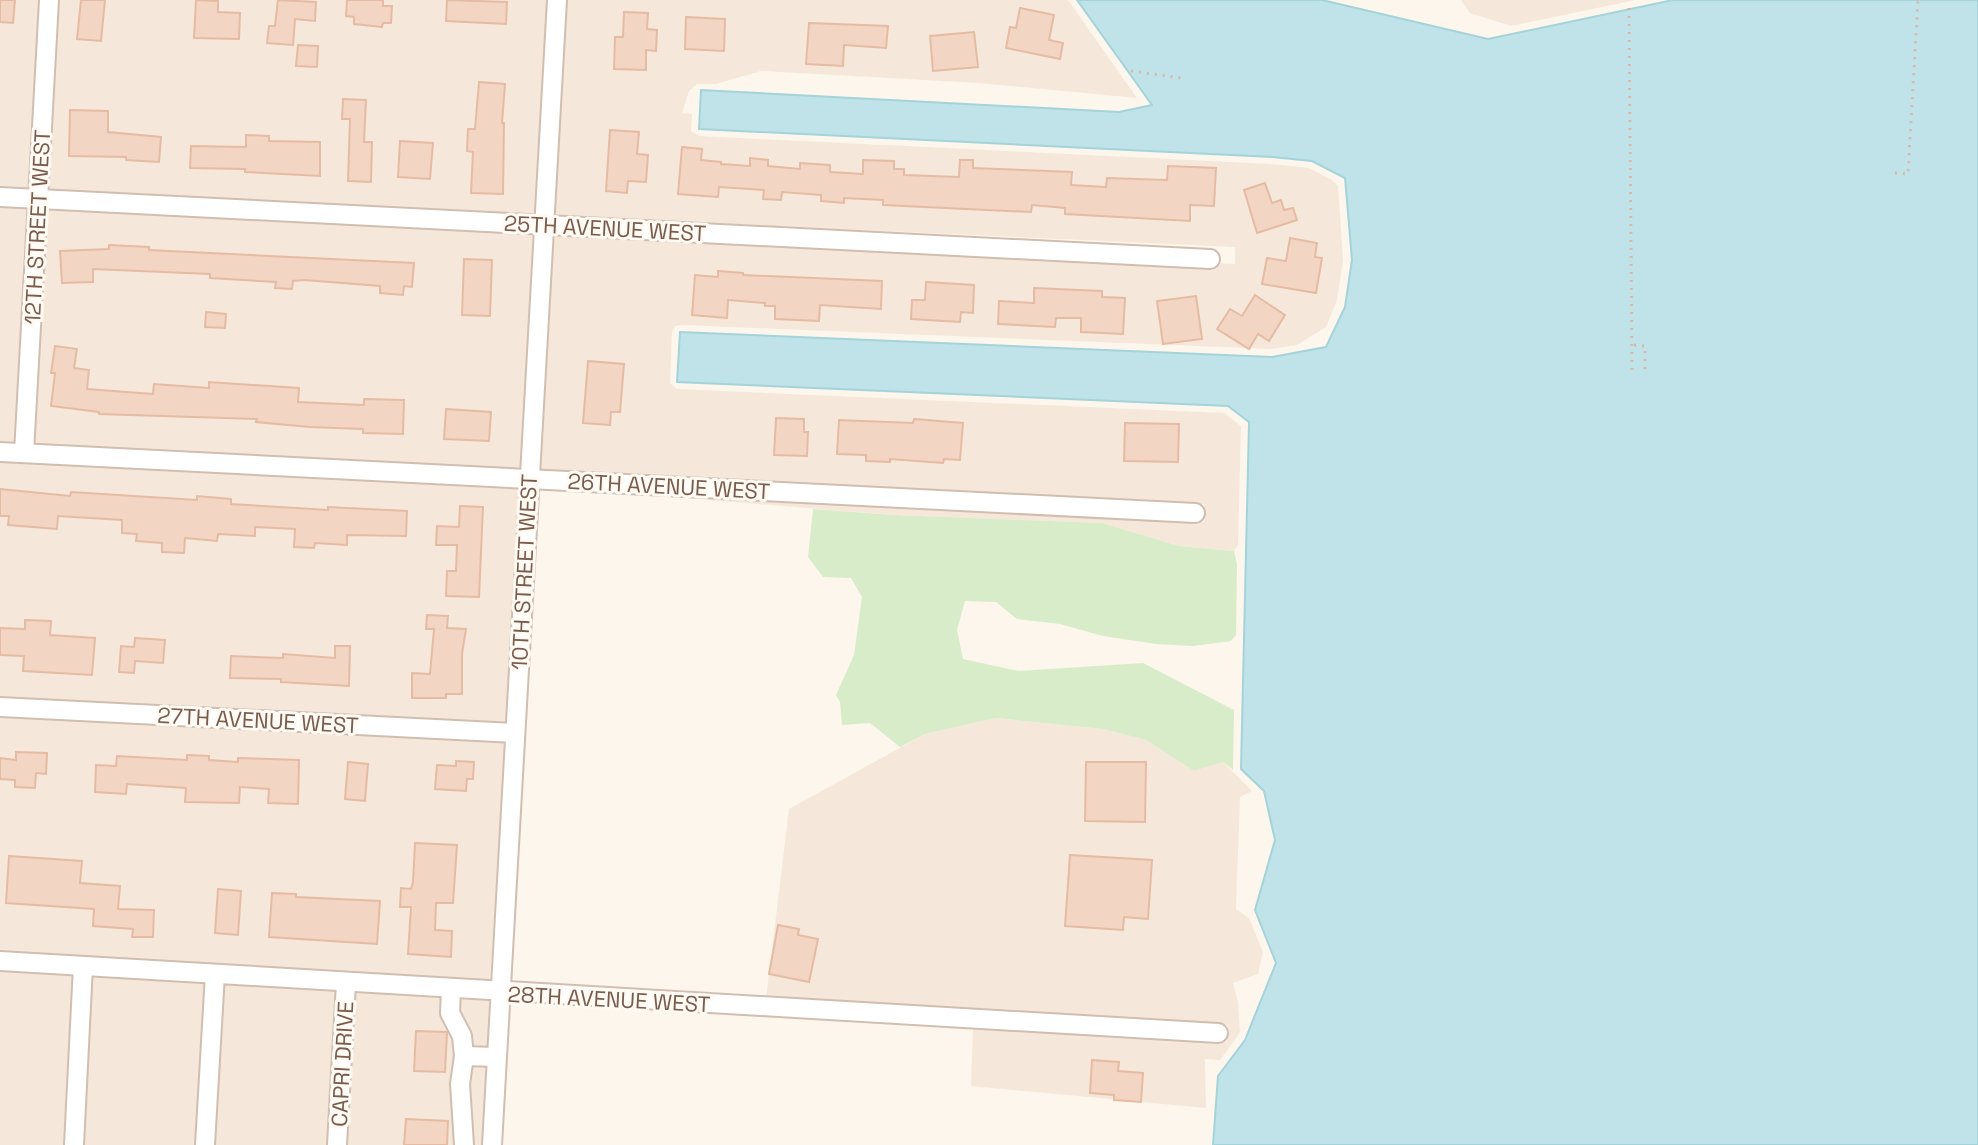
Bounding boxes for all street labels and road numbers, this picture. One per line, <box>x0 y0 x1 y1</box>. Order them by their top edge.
street label: 12TH STREET WEST <box>18 129 56 325</box>
street label: 25TH AVENUE WEST <box>503 209 707 247</box>
street label: 26TH AVENUE WEST <box>567 467 771 505</box>
street label: 10TH STREET WEST <box>505 473 543 671</box>
street label: 27TH AVENUE WEST <box>157 701 359 739</box>
street label: 28TH AVENUE WEST <box>507 980 711 1018</box>
street label: CAPRI DRIVE <box>325 1000 359 1128</box>

